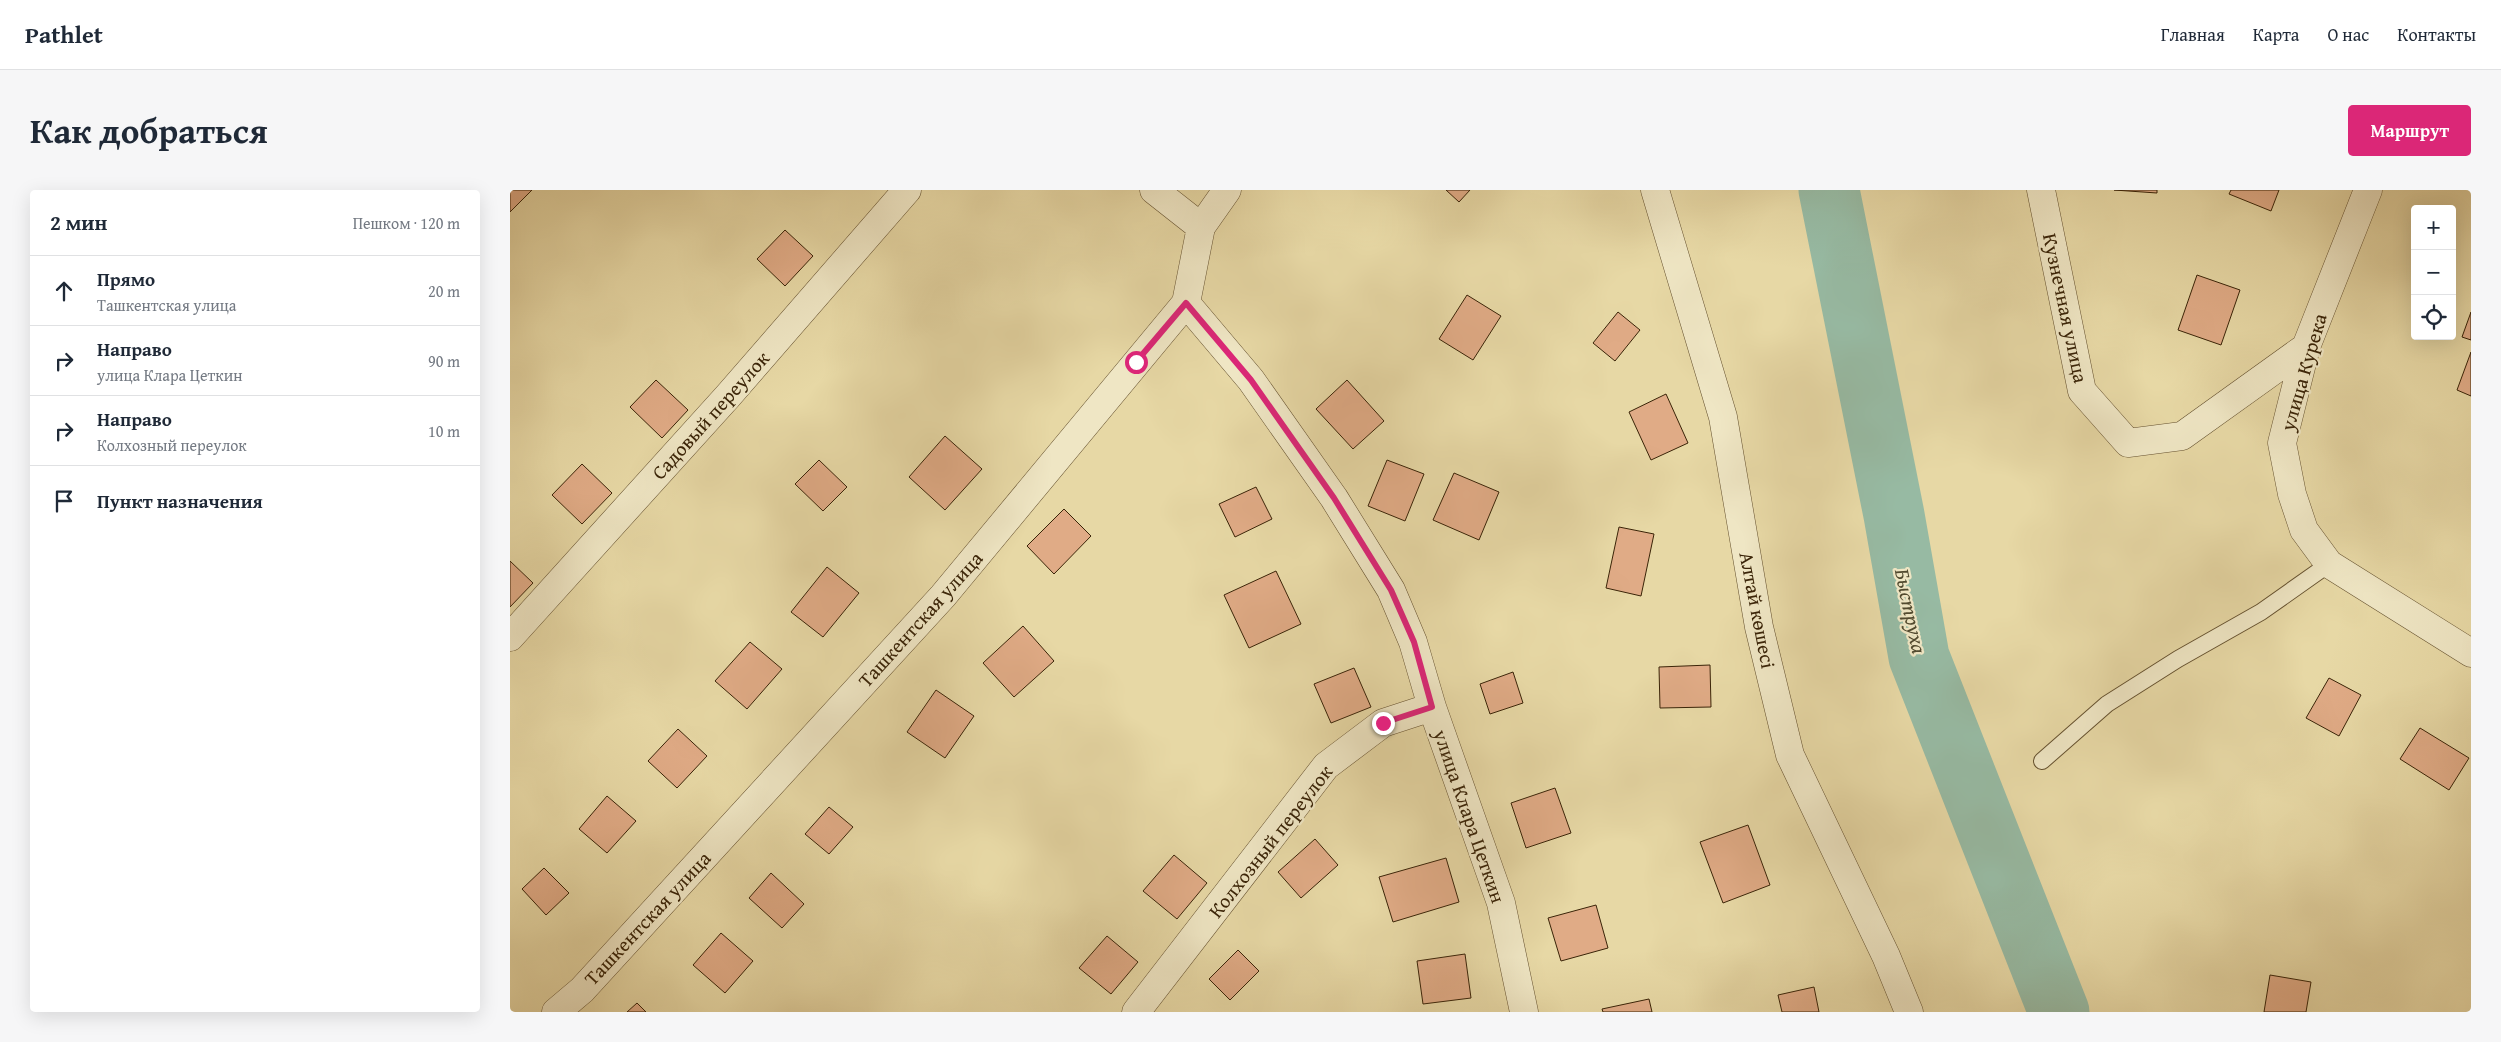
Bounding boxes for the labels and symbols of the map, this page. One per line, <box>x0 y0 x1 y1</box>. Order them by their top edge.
street label: Кузнечная улица <box>2036 230 2096 386</box>
street label: улица Курека <box>2272 309 2334 435</box>
street label: Садовый переулок <box>644 344 776 486</box>
route start <box>1125 351 1148 374</box>
street label: Ташкентская улица <box>851 544 989 693</box>
street label: Алтай көшесі <box>1732 549 1784 671</box>
water label: Быструха <box>1887 566 1935 657</box>
route end <box>1372 712 1395 735</box>
street label: улица Клара Цеткин <box>1426 724 1513 907</box>
street label: Колхозный переулок <box>1201 758 1339 924</box>
street label: Ташкентская улица <box>577 844 717 992</box>

